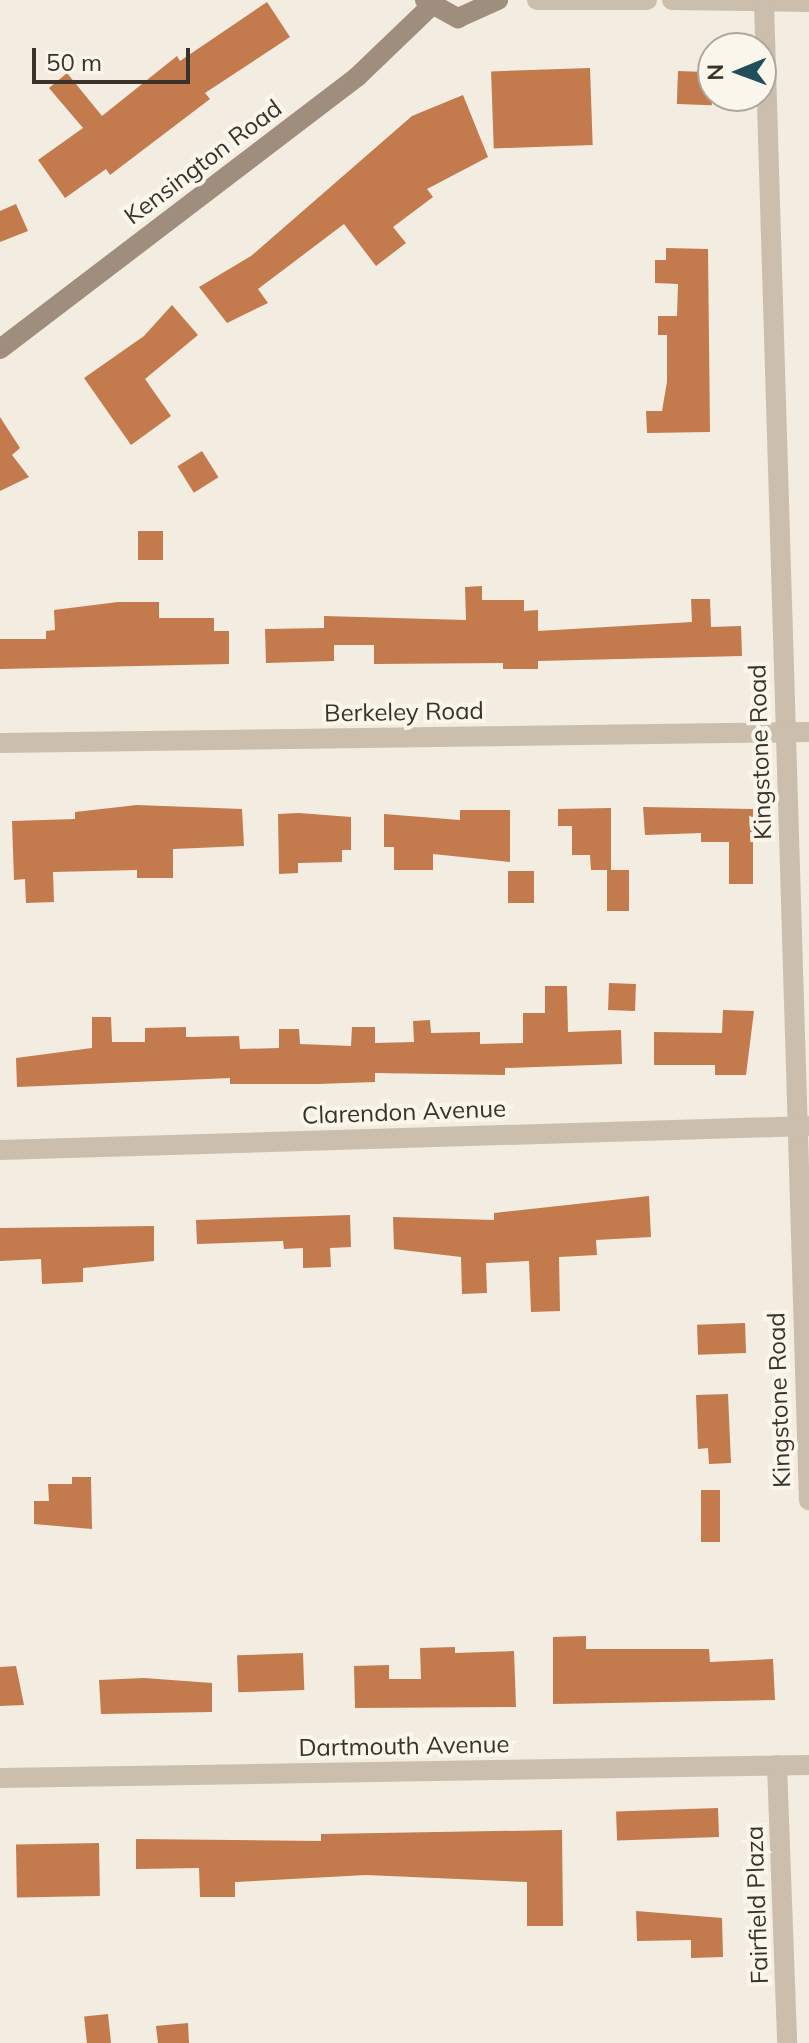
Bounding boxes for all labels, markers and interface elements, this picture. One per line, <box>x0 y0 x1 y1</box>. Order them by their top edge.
scale bar <box>36 32 194 82</box>
north arrow <box>697 32 777 112</box>
text: 50 m <box>46 47 102 77</box>
text: N <box>701 64 729 81</box>
street label: Kensington Road <box>119 94 287 230</box>
street label: Kingstone Road <box>743 664 777 840</box>
street label: Berkeley Road <box>324 696 484 728</box>
street label: Clarendon Avenue <box>301 1094 507 1130</box>
street label: Kingstone Road <box>762 1312 796 1488</box>
street label: Dartmouth Avenue <box>298 1730 510 1762</box>
street label: Fairfield Plaza <box>740 1825 774 1985</box>

